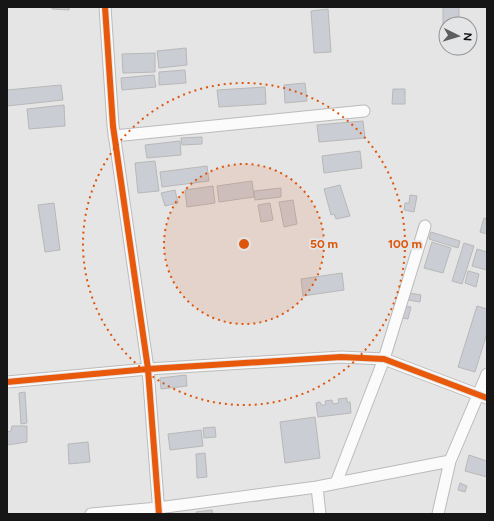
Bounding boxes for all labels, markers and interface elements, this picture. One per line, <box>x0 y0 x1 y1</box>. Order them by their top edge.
north arrow <box>438 16 478 56</box>
text: N <box>461 32 474 42</box>
centre of rings <box>237 237 251 251</box>
text: 50 m <box>310 237 338 251</box>
text: 100 m <box>388 237 422 251</box>

